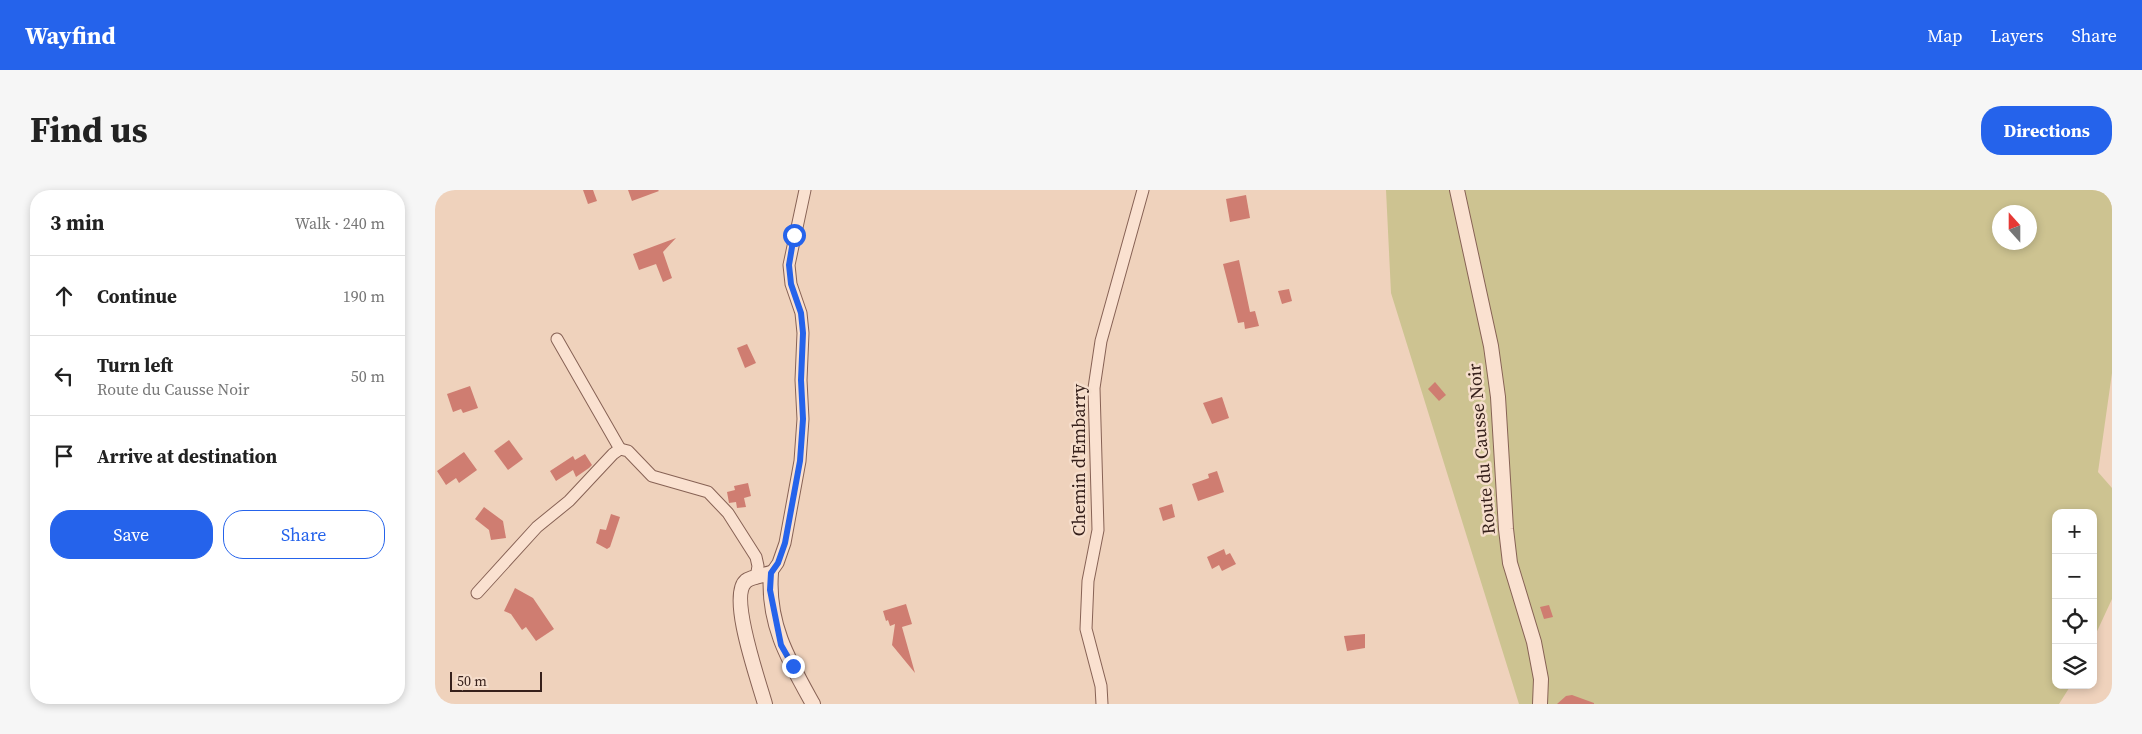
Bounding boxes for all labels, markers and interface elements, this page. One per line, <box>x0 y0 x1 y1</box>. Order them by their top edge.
text: Wayfind <box>25 19 116 52</box>
text: Map <box>1927 23 1962 48</box>
text: Layers <box>1990 23 2043 48</box>
text: Share <box>2071 23 2117 48</box>
text: Find us <box>30 106 148 154</box>
button: Directions <box>1981 106 2112 155</box>
north arrow <box>1992 205 2037 250</box>
text: 3 min <box>50 208 105 237</box>
text: Walk · 240 m <box>295 212 385 234</box>
route start <box>783 224 806 247</box>
icon: ahead <box>50 282 78 310</box>
text: Continue <box>97 283 177 309</box>
text: 190 m <box>343 285 385 307</box>
text: Turn left <box>97 352 173 378</box>
icon: left <box>50 362 78 390</box>
street label: Route du Causse Noir <box>1461 362 1501 536</box>
text: 50 m <box>351 365 385 387</box>
text: Route du Causse Noir <box>97 378 250 400</box>
street label: Chemin d'Embarry <box>1066 383 1091 536</box>
icon: arrive <box>50 442 78 470</box>
text: Arrive at destination <box>97 443 277 469</box>
map controls <box>2052 509 2097 689</box>
button: + <box>2052 509 2097 554</box>
button: Save <box>50 510 213 559</box>
button: Share <box>223 510 385 559</box>
button: − <box>2052 554 2097 599</box>
button: locate <box>2052 599 2097 644</box>
button: layers <box>2052 644 2097 689</box>
route end <box>782 655 805 678</box>
scale bar <box>450 669 543 692</box>
text: 50 m <box>457 671 487 691</box>

